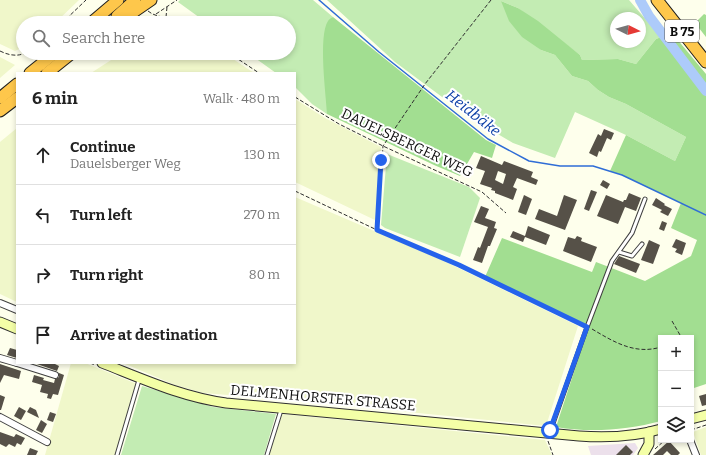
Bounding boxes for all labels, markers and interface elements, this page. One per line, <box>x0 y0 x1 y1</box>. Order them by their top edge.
north arrow <box>610 12 646 48</box>
search box <box>16 16 296 60</box>
road number: B 75 <box>665 20 699 42</box>
icon: search <box>30 27 52 49</box>
text: Search here <box>62 29 145 47</box>
water label: Heidbäke <box>442 86 504 140</box>
text: 6 min <box>32 88 78 109</box>
text: Walk · 480 m <box>203 91 280 106</box>
street label: DAUELSBERGER WEG <box>338 105 476 181</box>
text: Continue <box>70 138 136 156</box>
icon: ahead <box>32 144 54 166</box>
text: 130 m <box>244 147 280 162</box>
route end <box>372 151 390 169</box>
text: Dauelsberger Weg <box>70 156 181 171</box>
icon: left <box>32 204 54 226</box>
text: Turn left <box>70 206 132 224</box>
text: 270 m <box>243 207 280 222</box>
icon: right <box>32 264 54 286</box>
text: Turn right <box>70 266 143 284</box>
text: 80 m <box>249 267 280 282</box>
icon: arrive <box>32 324 54 346</box>
text: Arrive at destination <box>70 326 217 344</box>
map controls <box>658 335 694 443</box>
button: + <box>658 335 694 371</box>
button: − <box>658 371 694 407</box>
street label: DELMENHORSTER STRASSE <box>230 381 416 415</box>
button: layers <box>658 407 694 443</box>
route start <box>541 421 559 439</box>

